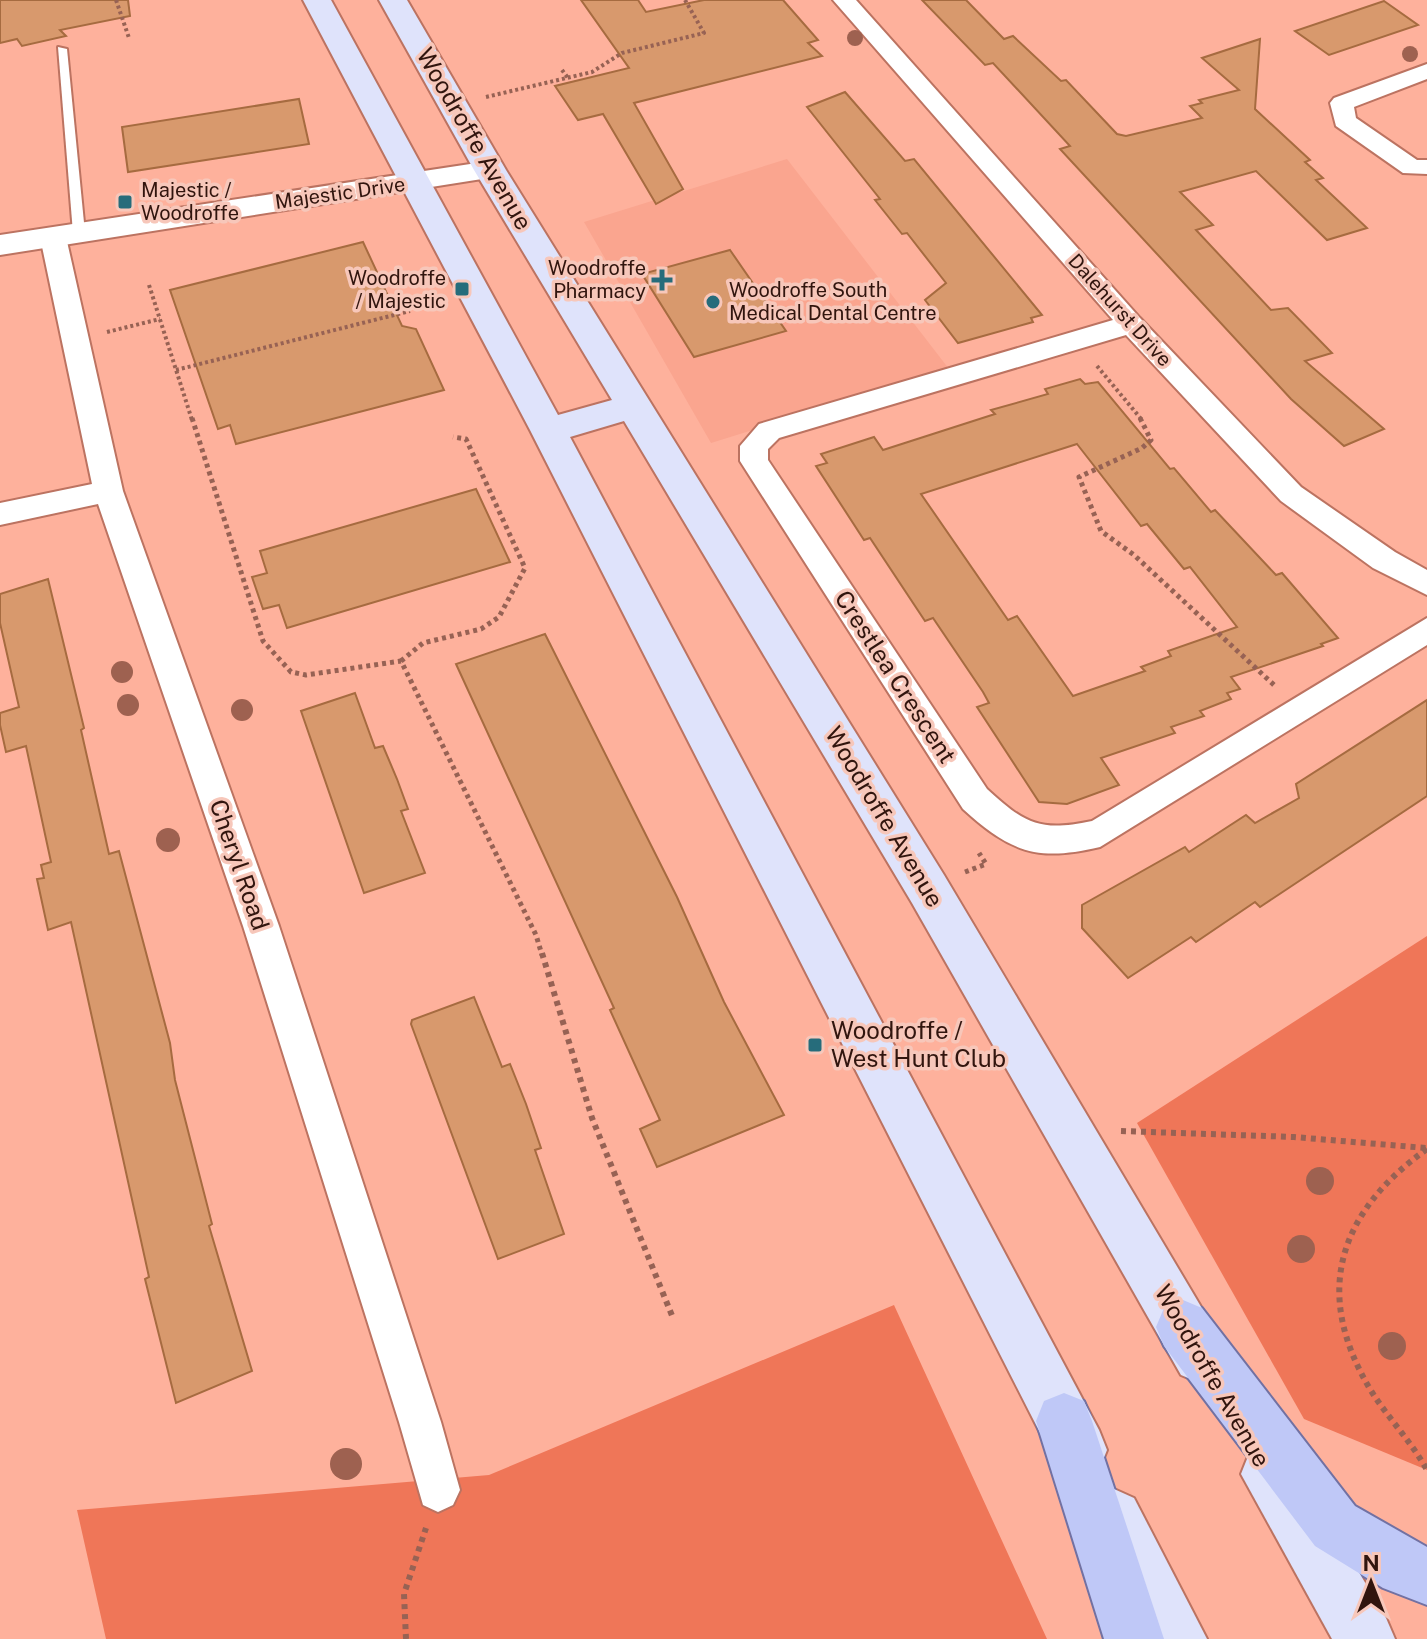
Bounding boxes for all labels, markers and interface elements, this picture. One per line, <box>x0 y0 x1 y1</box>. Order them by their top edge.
street label: Woodroffe Avenue <box>411 42 538 235</box>
street label: Majestic Drive <box>273 172 407 214</box>
place label: Majestic / Woodroffe <box>141 178 239 225</box>
marker: Majestic / Woodroffe <box>116 193 134 211</box>
street label: Dalehurst Drive <box>1063 249 1177 371</box>
place label: Woodroffe Pharmacy <box>548 256 646 303</box>
place label: Woodroffe / Majestic <box>348 266 446 313</box>
marker: Woodroffe Pharmacy <box>653 271 671 289</box>
place label: Woodroffe South Medical Dental Centre <box>729 278 937 325</box>
marker: Woodroffe / Majestic <box>453 280 471 298</box>
marker: Woodroffe South Medical Dental Centre <box>704 293 722 311</box>
street label: Crestlea Crescent <box>830 585 962 768</box>
street label: Woodroffe Avenue <box>820 721 950 912</box>
street label: Cheryl Road <box>204 796 275 934</box>
place label: Woodroffe / West Hunt Club <box>831 1016 1006 1072</box>
marker: Woodroffe / West Hunt Club <box>806 1036 824 1054</box>
street label: Woodroffe Avenue <box>1149 1279 1276 1472</box>
north arrow <box>1331 1543 1411 1623</box>
text: N <box>1362 1550 1380 1576</box>

